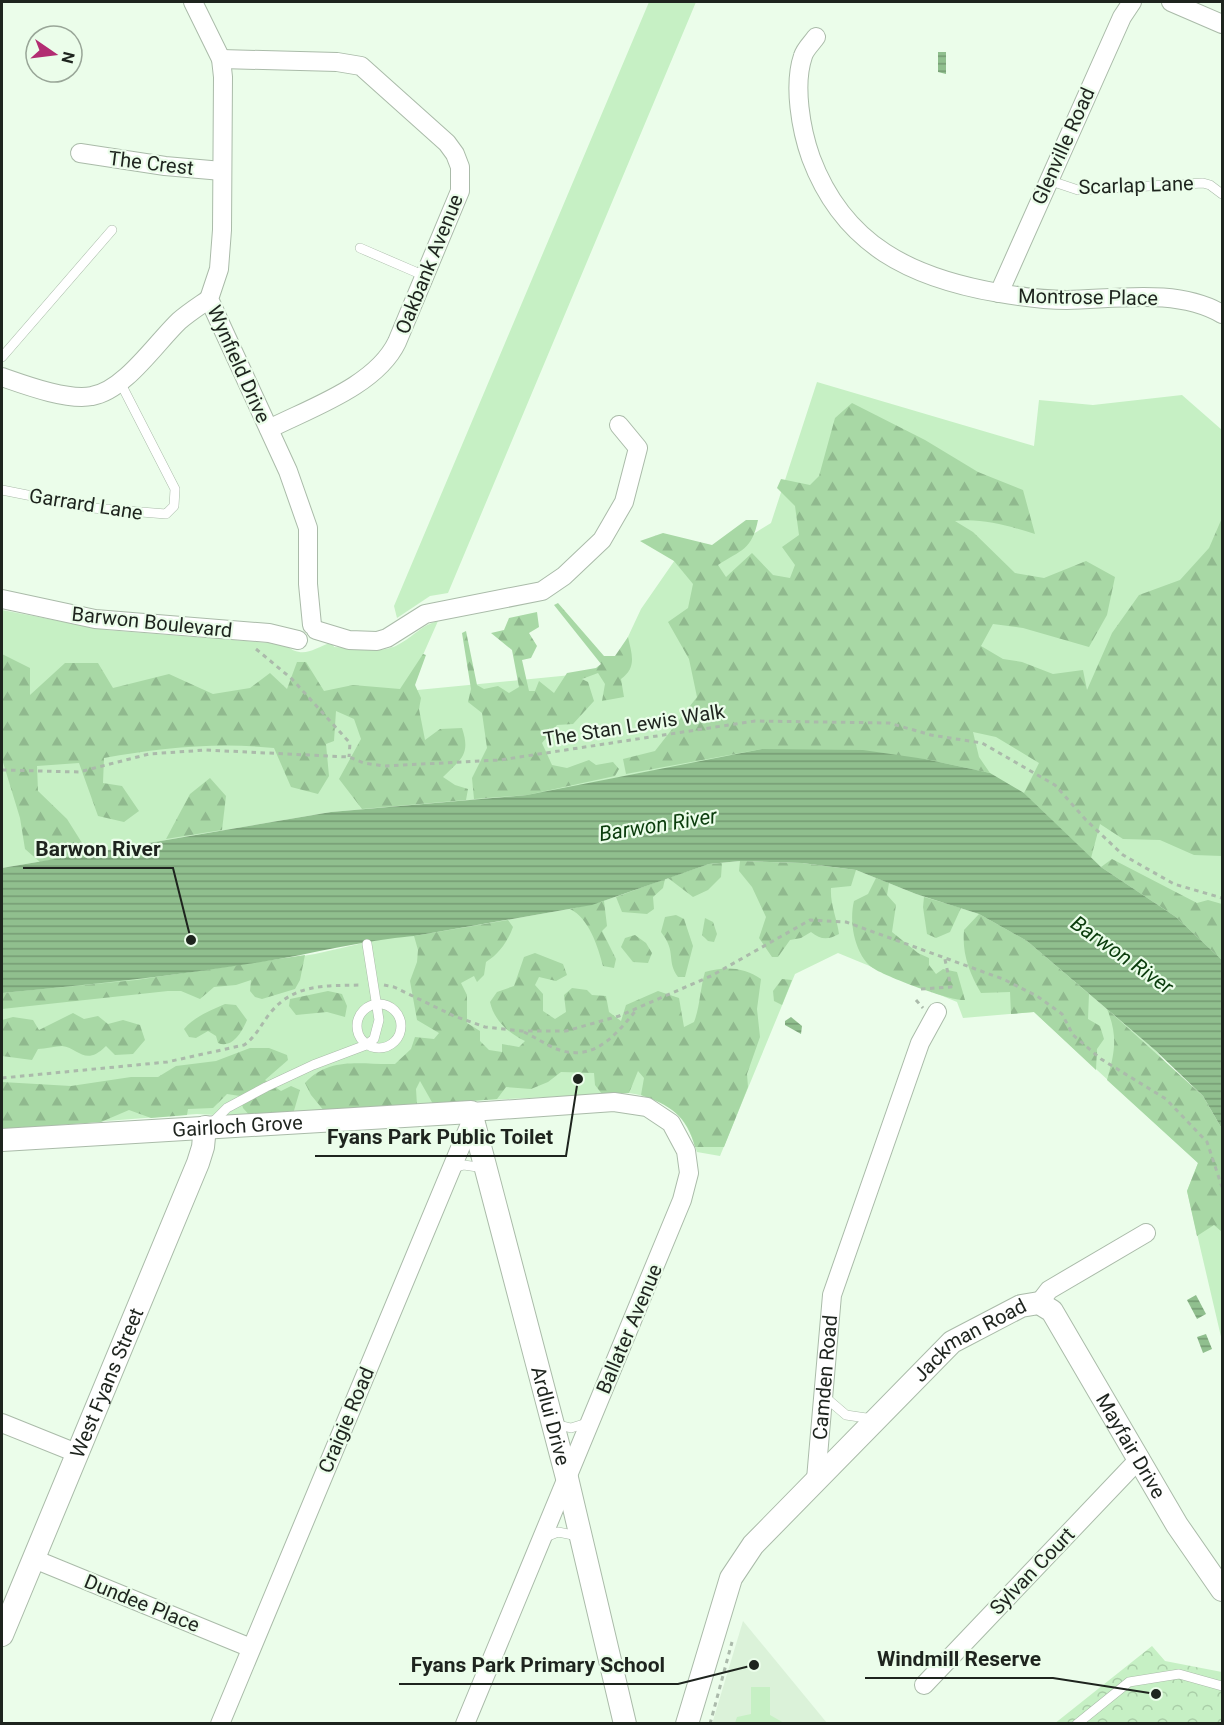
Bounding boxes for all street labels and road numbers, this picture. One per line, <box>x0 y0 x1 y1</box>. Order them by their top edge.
street label: Glenville Road <box>1026 84 1100 208</box>
street label: The Crest <box>107 146 195 180</box>
street label: Scarlap Lane <box>1078 171 1194 199</box>
street label: Oakbank Avenue <box>390 191 468 337</box>
street label: Montrose Place <box>1018 284 1158 310</box>
street label: Wynfield Drive <box>202 302 276 426</box>
street label: Garrard Lane <box>27 483 145 525</box>
street label: Barwon Boulevard <box>71 602 233 642</box>
street label: The Stan Lewis Walk <box>541 699 727 751</box>
street label: Gairloch Grove <box>172 1110 303 1142</box>
street label: Ballater Avenue <box>591 1261 667 1397</box>
street label: Jackman Road <box>908 1293 1030 1387</box>
street label: West Fyans Street <box>65 1304 148 1461</box>
street label: Camden Road <box>807 1314 842 1441</box>
street label: Craigie Road <box>313 1363 379 1477</box>
street label: Ardlui Drive <box>526 1364 575 1468</box>
street label: Mayfair Drive <box>1091 1389 1171 1503</box>
street label: Sylvan Court <box>985 1522 1079 1620</box>
street label: Dundee Place <box>81 1569 203 1637</box>

